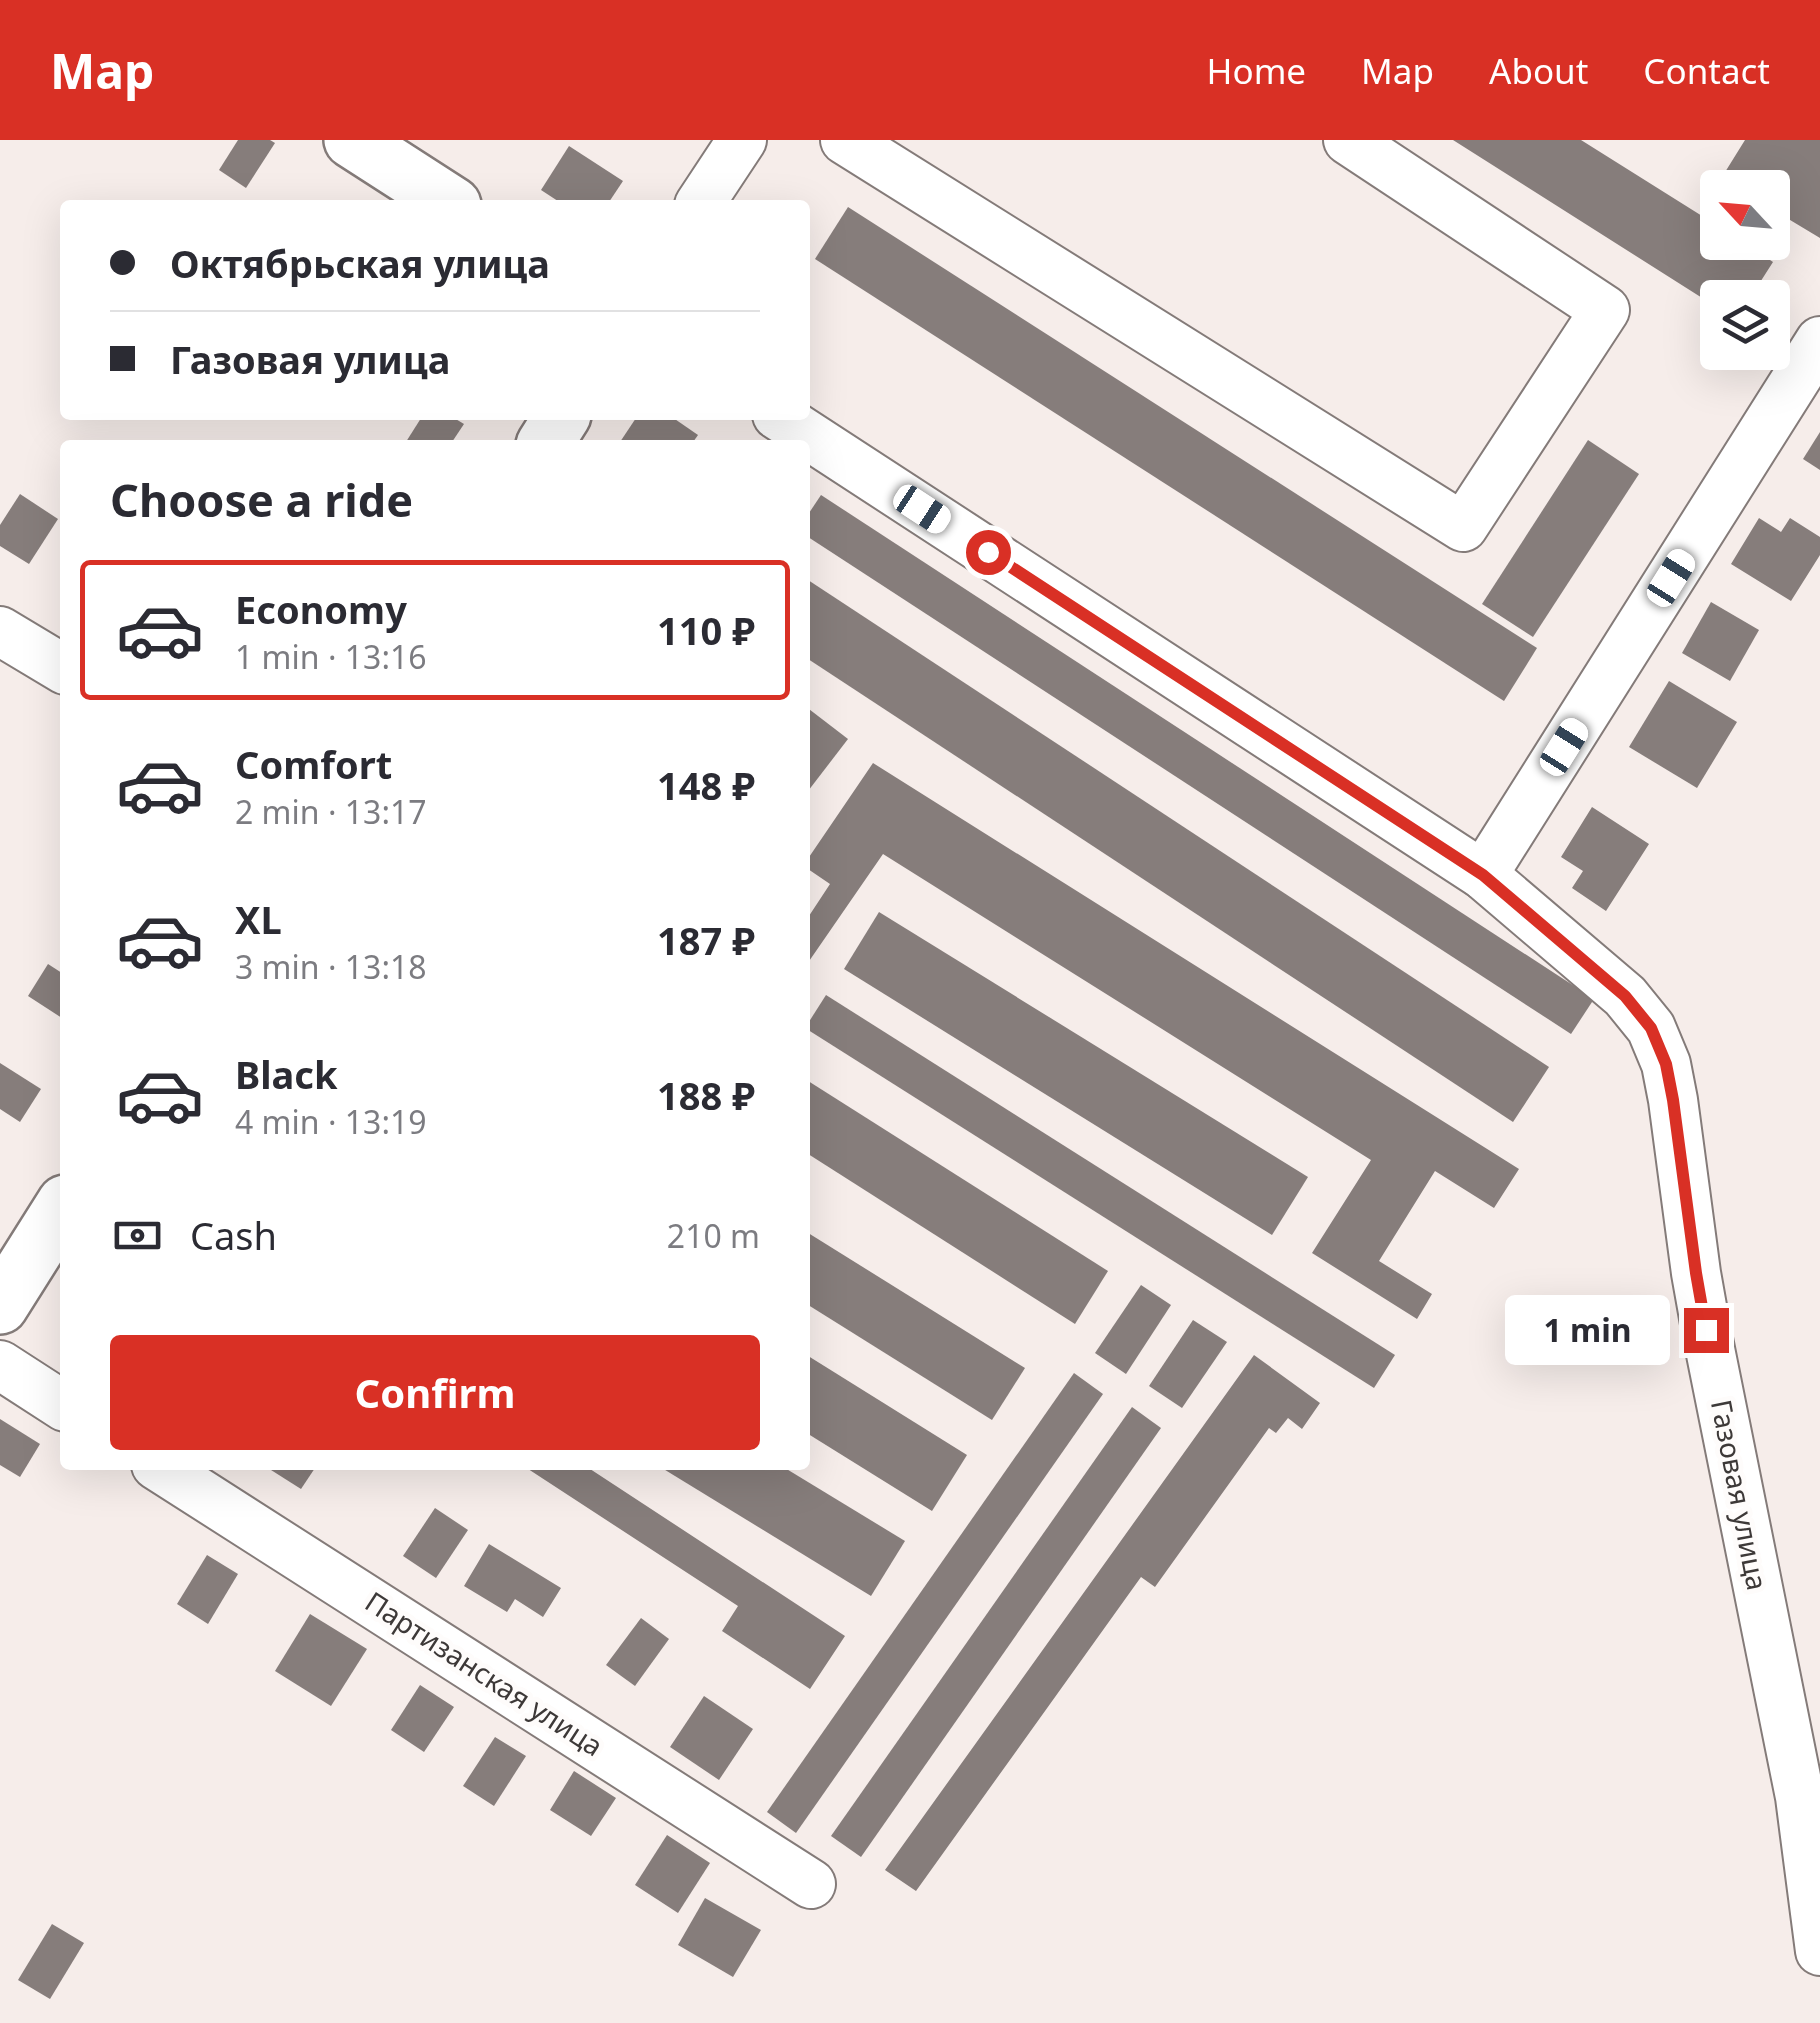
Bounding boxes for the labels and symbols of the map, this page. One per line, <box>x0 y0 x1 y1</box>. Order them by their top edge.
north arrow <box>1700 170 1790 260</box>
car <box>889 480 955 538</box>
route start <box>966 530 1011 575</box>
car <box>1642 545 1700 611</box>
car <box>1535 714 1593 780</box>
callout: 1 min <box>1506 1295 1671 1365</box>
route end <box>1684 1308 1729 1353</box>
street label: Газовая улица <box>1703 1396 1777 1593</box>
street label: Партизанская улица <box>358 1582 611 1764</box>

